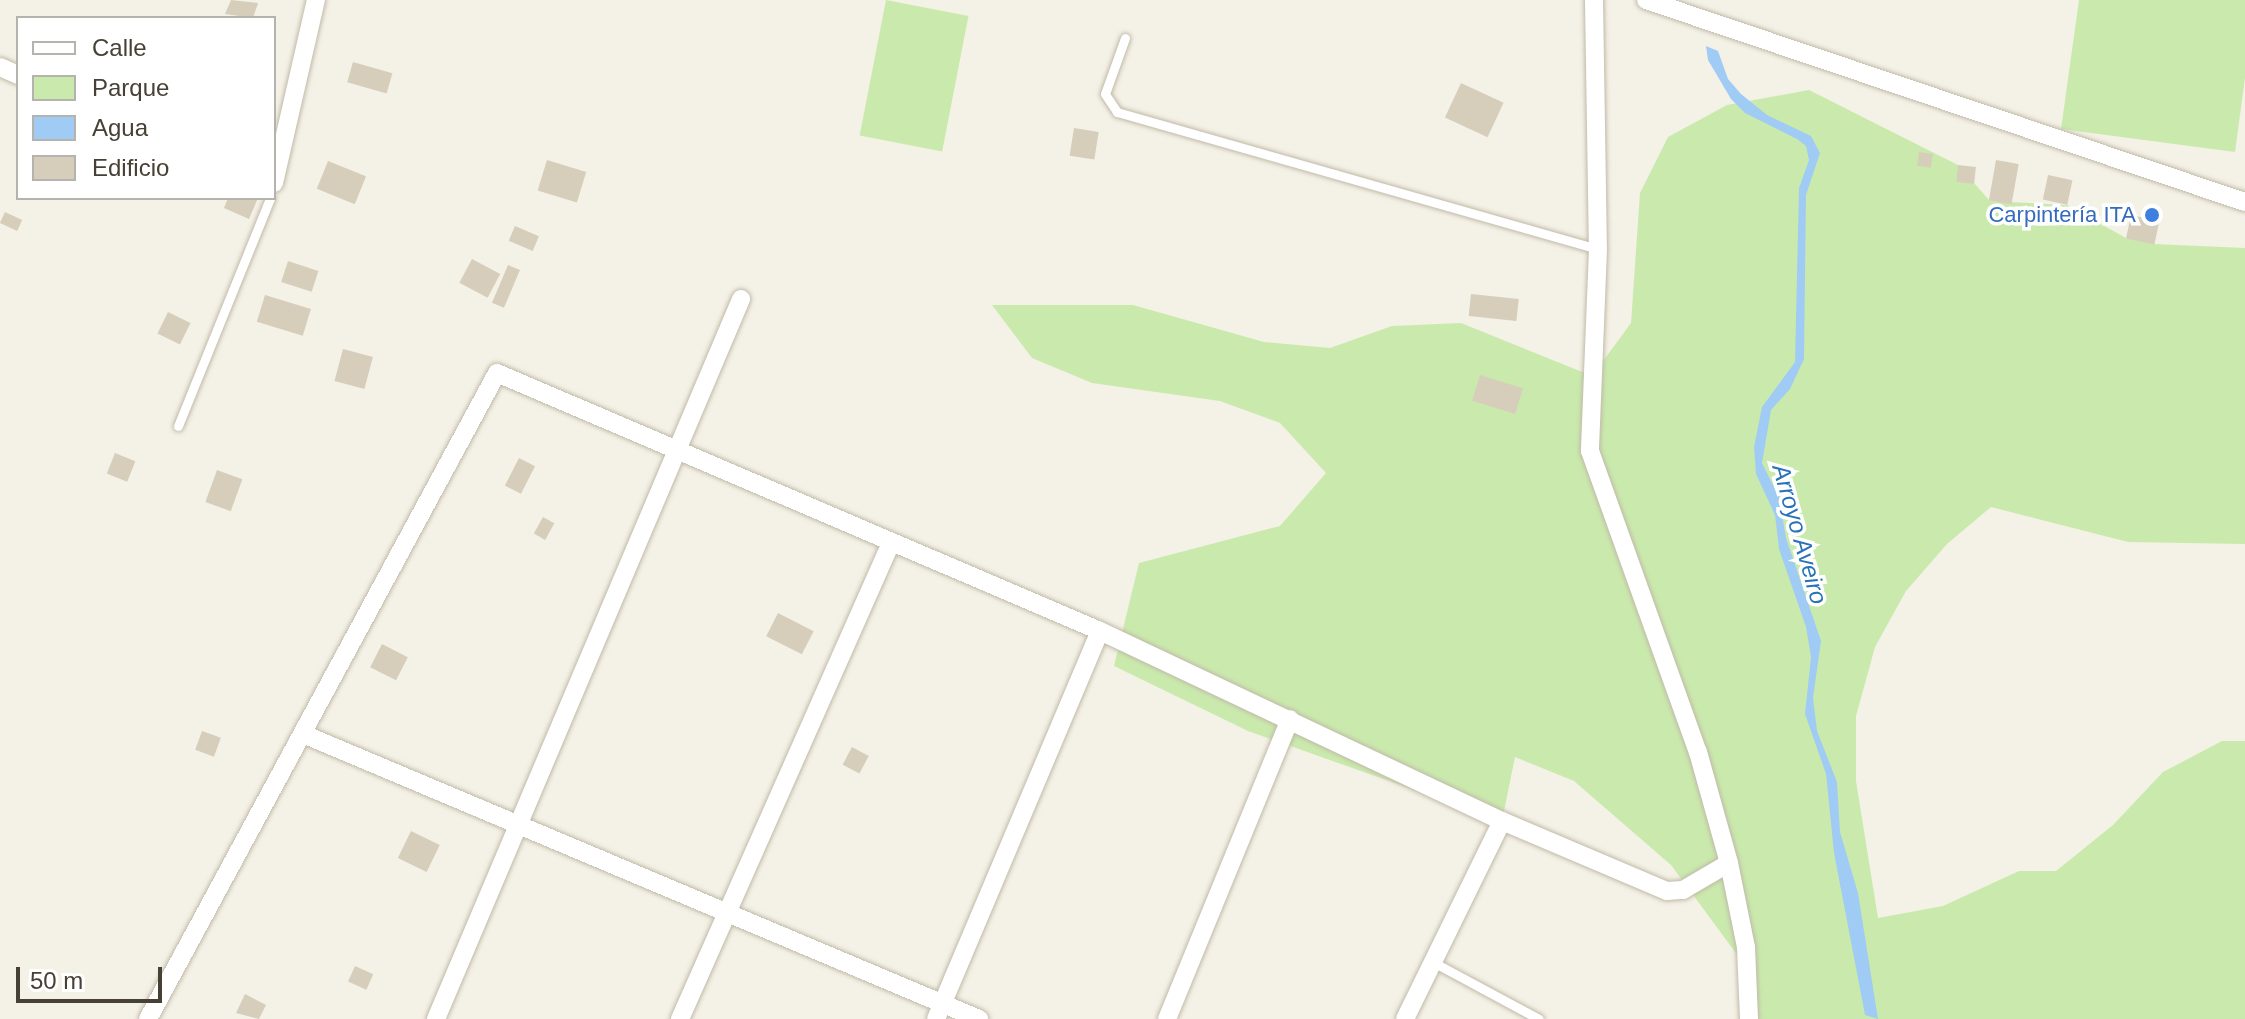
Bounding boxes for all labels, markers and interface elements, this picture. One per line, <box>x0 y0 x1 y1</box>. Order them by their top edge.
legend <box>16 16 276 200</box>
text: Calle <box>92 34 147 61</box>
text: Parque <box>92 74 169 101</box>
text: Agua <box>92 114 148 141</box>
text: Edificio <box>92 154 169 181</box>
place label: Carpintería ITA <box>1988 202 2136 228</box>
marker: Carpintería ITA <box>2143 206 2161 224</box>
water label: Arroyo Aveiro <box>1766 460 1834 608</box>
scale bar <box>20 951 166 1001</box>
text: 50 m <box>30 967 83 994</box>

